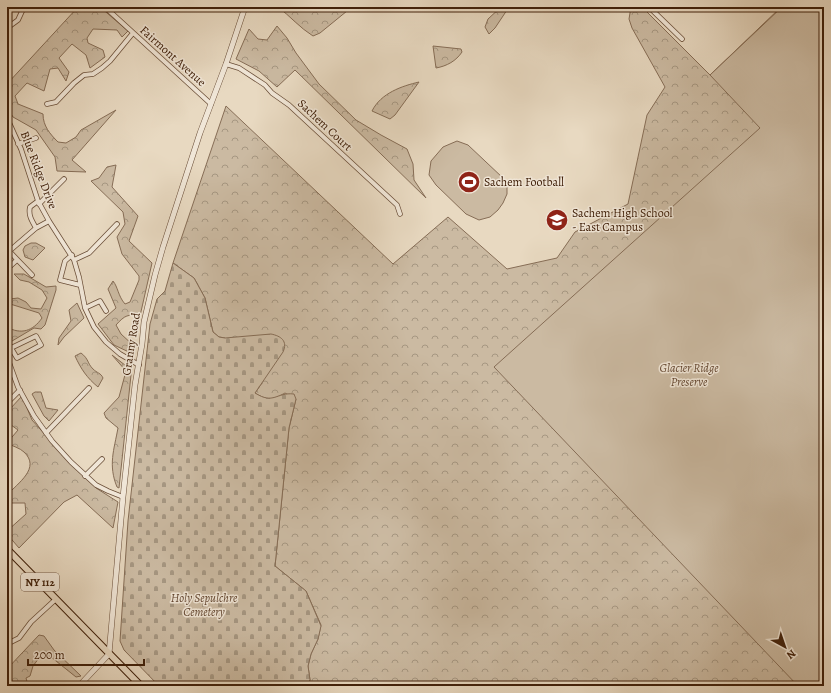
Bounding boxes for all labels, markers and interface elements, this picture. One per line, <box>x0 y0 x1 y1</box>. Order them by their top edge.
street label: Fairmont Avenue <box>137 22 209 90</box>
street label: Sachem Court <box>294 96 356 154</box>
street label: Blue Ridge Drive <box>17 129 61 211</box>
sports icon: Sachem Football <box>456 169 482 195</box>
place label: Sachem Football <box>484 174 564 190</box>
place label: Sachem High School - East Campus <box>572 205 673 235</box>
school or university icon: Sachem High School - East Campus <box>544 207 570 233</box>
street label: Granny Road <box>118 311 144 377</box>
park label: Glacier Ridge Preserve <box>659 360 719 390</box>
road number: NY 112 <box>21 573 59 591</box>
park label: Holy Sepulchre Cemetery <box>171 590 238 620</box>
north arrow <box>765 627 805 667</box>
scale bar <box>28 641 144 667</box>
text: N <box>783 646 799 663</box>
text: 200 m <box>34 647 65 663</box>

